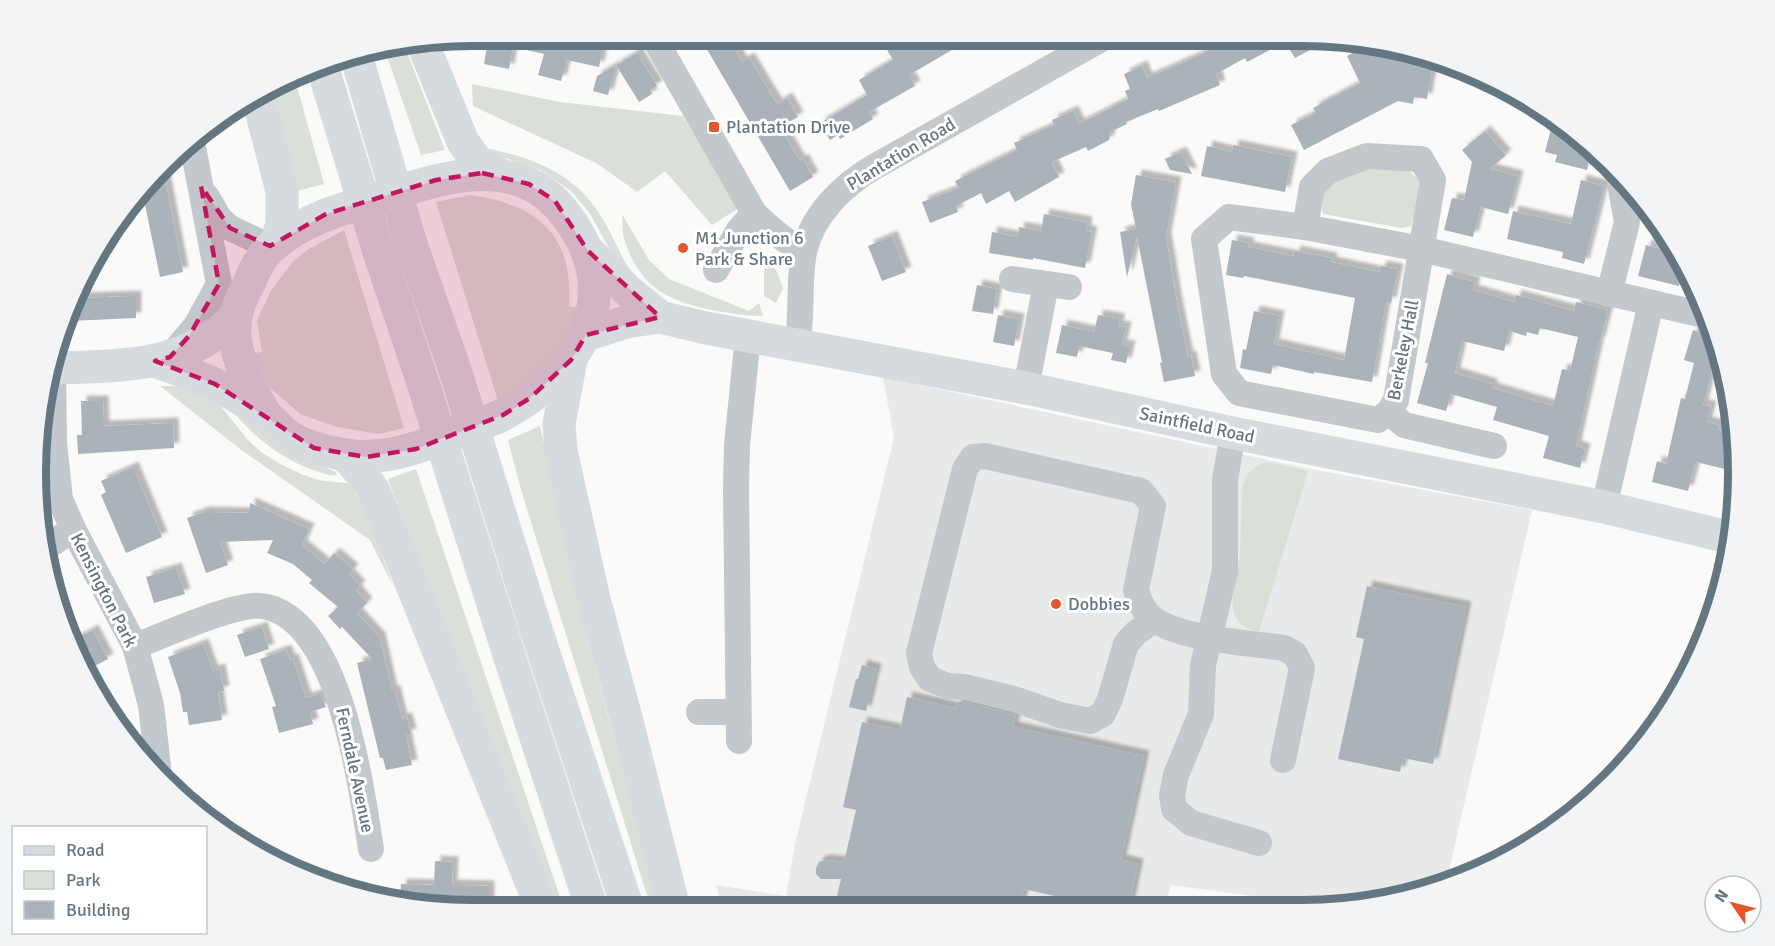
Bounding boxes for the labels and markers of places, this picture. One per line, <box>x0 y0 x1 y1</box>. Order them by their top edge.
place label: Plantation Drive <box>726 116 850 138</box>
marker: Plantation Drive <box>707 120 721 134</box>
place label: M1 Junction 6 Park & Share <box>695 227 804 270</box>
marker: M1 Junction 6 Park & Share <box>676 241 690 255</box>
place label: Dobbies <box>1068 593 1130 615</box>
marker: Dobbies <box>1049 597 1063 611</box>

